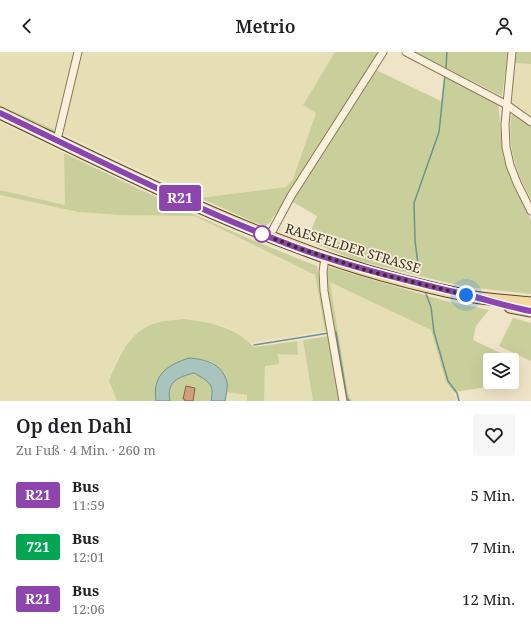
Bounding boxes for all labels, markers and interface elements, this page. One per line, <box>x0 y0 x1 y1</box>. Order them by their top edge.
text: Metrio <box>236 14 296 38</box>
icon: back <box>16 15 38 37</box>
icon: person <box>493 15 515 37</box>
line badge: R21 <box>157 185 203 211</box>
text: R21 <box>167 188 193 207</box>
street label: RAESFELDER STRASSE <box>283 219 423 277</box>
unlabelled marker <box>253 225 271 243</box>
your location <box>456 285 476 305</box>
map controls <box>483 353 519 389</box>
button: layers <box>483 353 519 389</box>
text: Op den Dahl <box>16 413 132 439</box>
button: heart <box>473 414 515 456</box>
text: Zu Fuß · 4 Min. · 260 m <box>16 441 156 459</box>
text: Bus <box>72 476 99 496</box>
text: R21 <box>25 485 51 504</box>
text: 5 Min. <box>470 485 515 505</box>
text: 11:59 <box>72 496 105 514</box>
text: Bus <box>72 528 99 548</box>
text: 721 <box>26 537 50 556</box>
text: 7 Min. <box>470 537 515 557</box>
text: 12:01 <box>72 548 105 566</box>
text: Bus <box>72 580 99 600</box>
text: R21 <box>25 589 51 608</box>
text: 12 Min. <box>462 589 515 609</box>
text: 12:06 <box>72 600 105 618</box>

